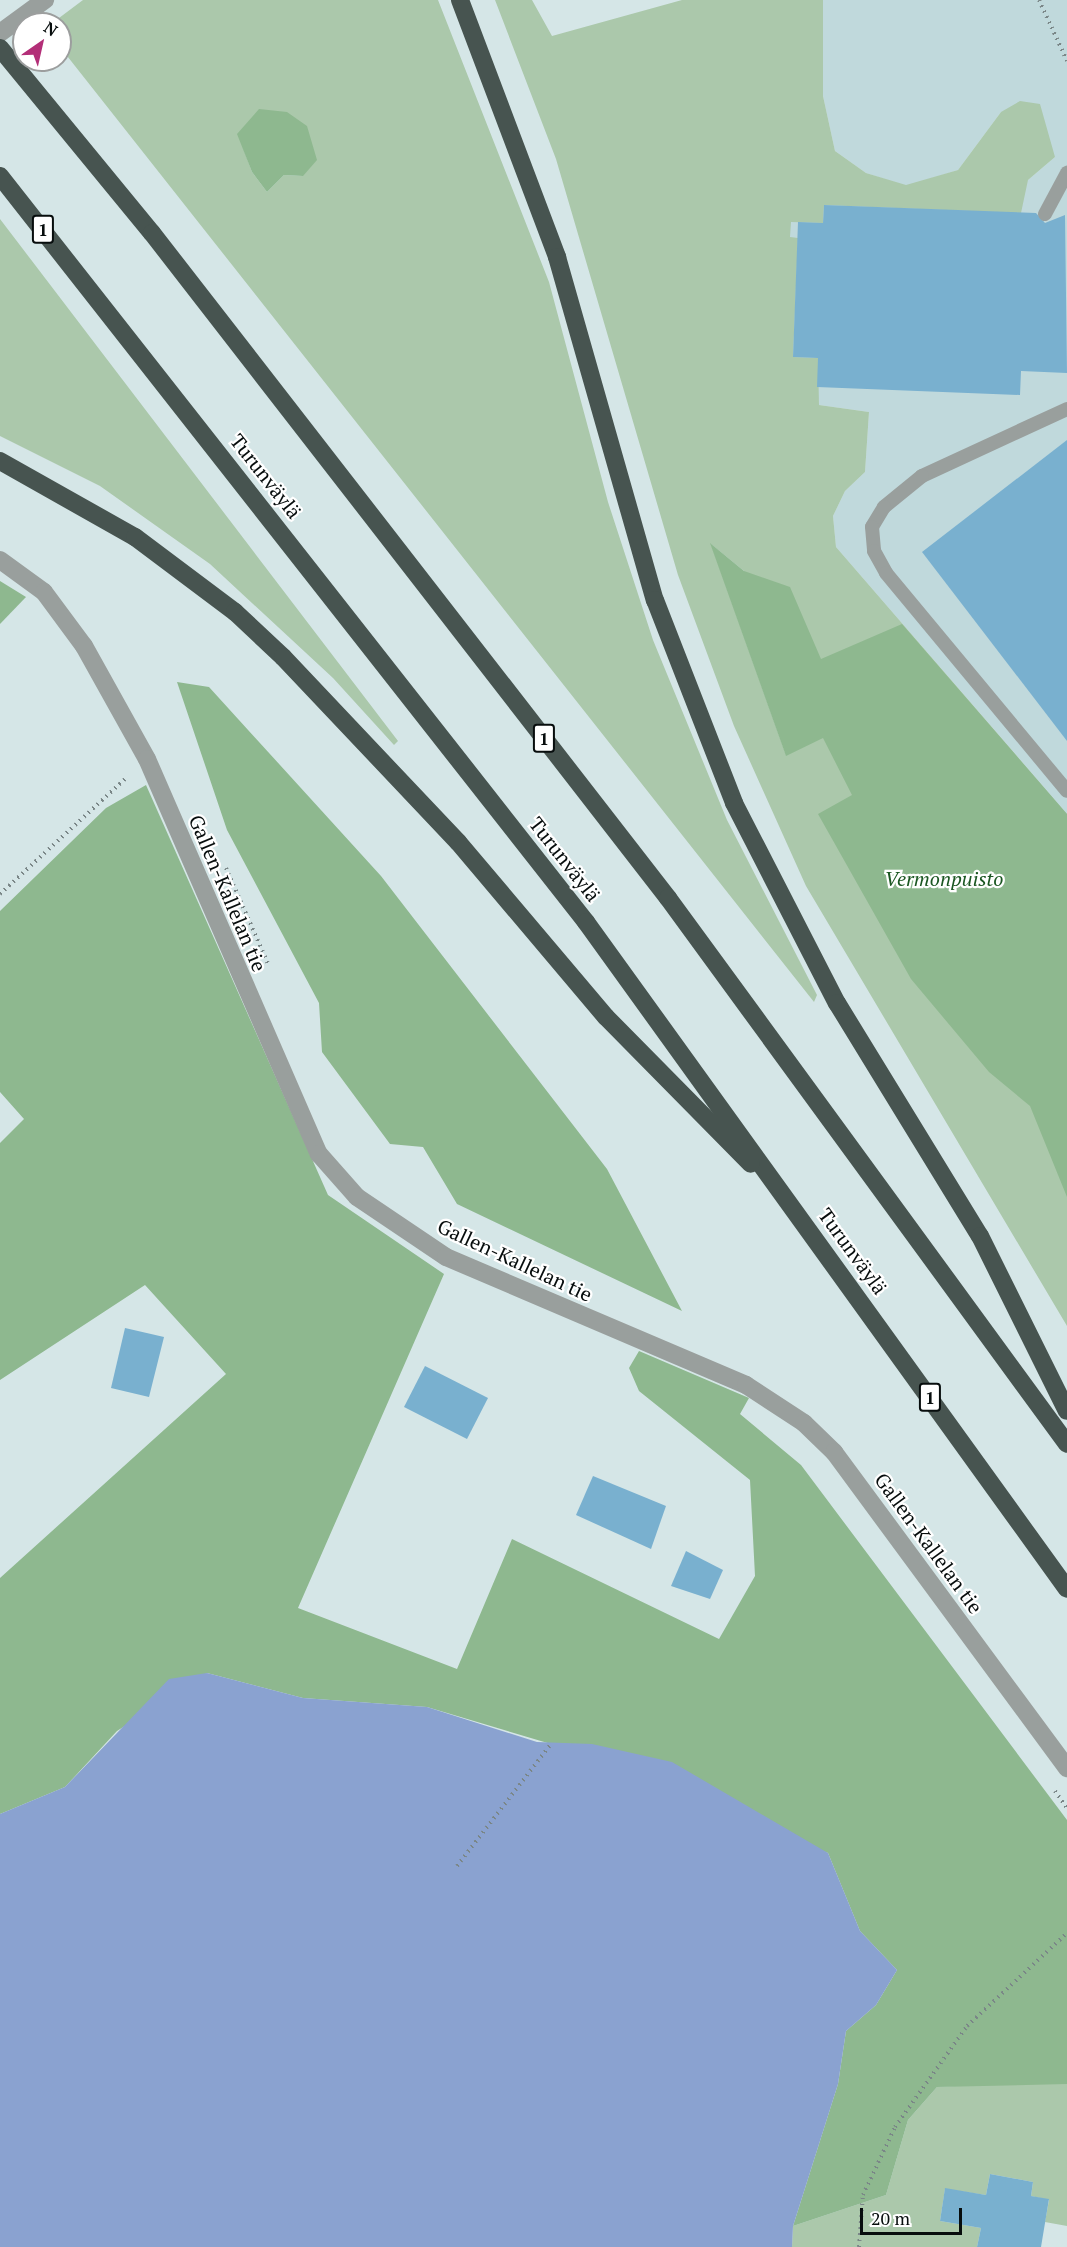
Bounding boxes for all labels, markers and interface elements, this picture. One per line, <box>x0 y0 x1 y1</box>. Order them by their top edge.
north arrow <box>12 12 72 72</box>
text: N <box>40 16 62 41</box>
road number: 1 <box>31 214 55 244</box>
street label: Turunväylä <box>226 429 306 523</box>
road number: 1 <box>532 723 556 753</box>
street label: Gallen-Kallelan tie <box>184 811 272 975</box>
street label: Turunväylä <box>525 812 605 906</box>
park label: Vermonpuisto <box>885 866 1003 890</box>
street label: Turunväylä <box>814 1203 892 1299</box>
street label: Gallen-Kallelan tie <box>434 1214 596 1306</box>
road number: 1 <box>918 1382 942 1412</box>
street label: Gallen-Kallelan tie <box>870 1468 988 1618</box>
scale bar <box>863 2196 965 2234</box>
text: 20 m <box>871 2206 910 2230</box>

